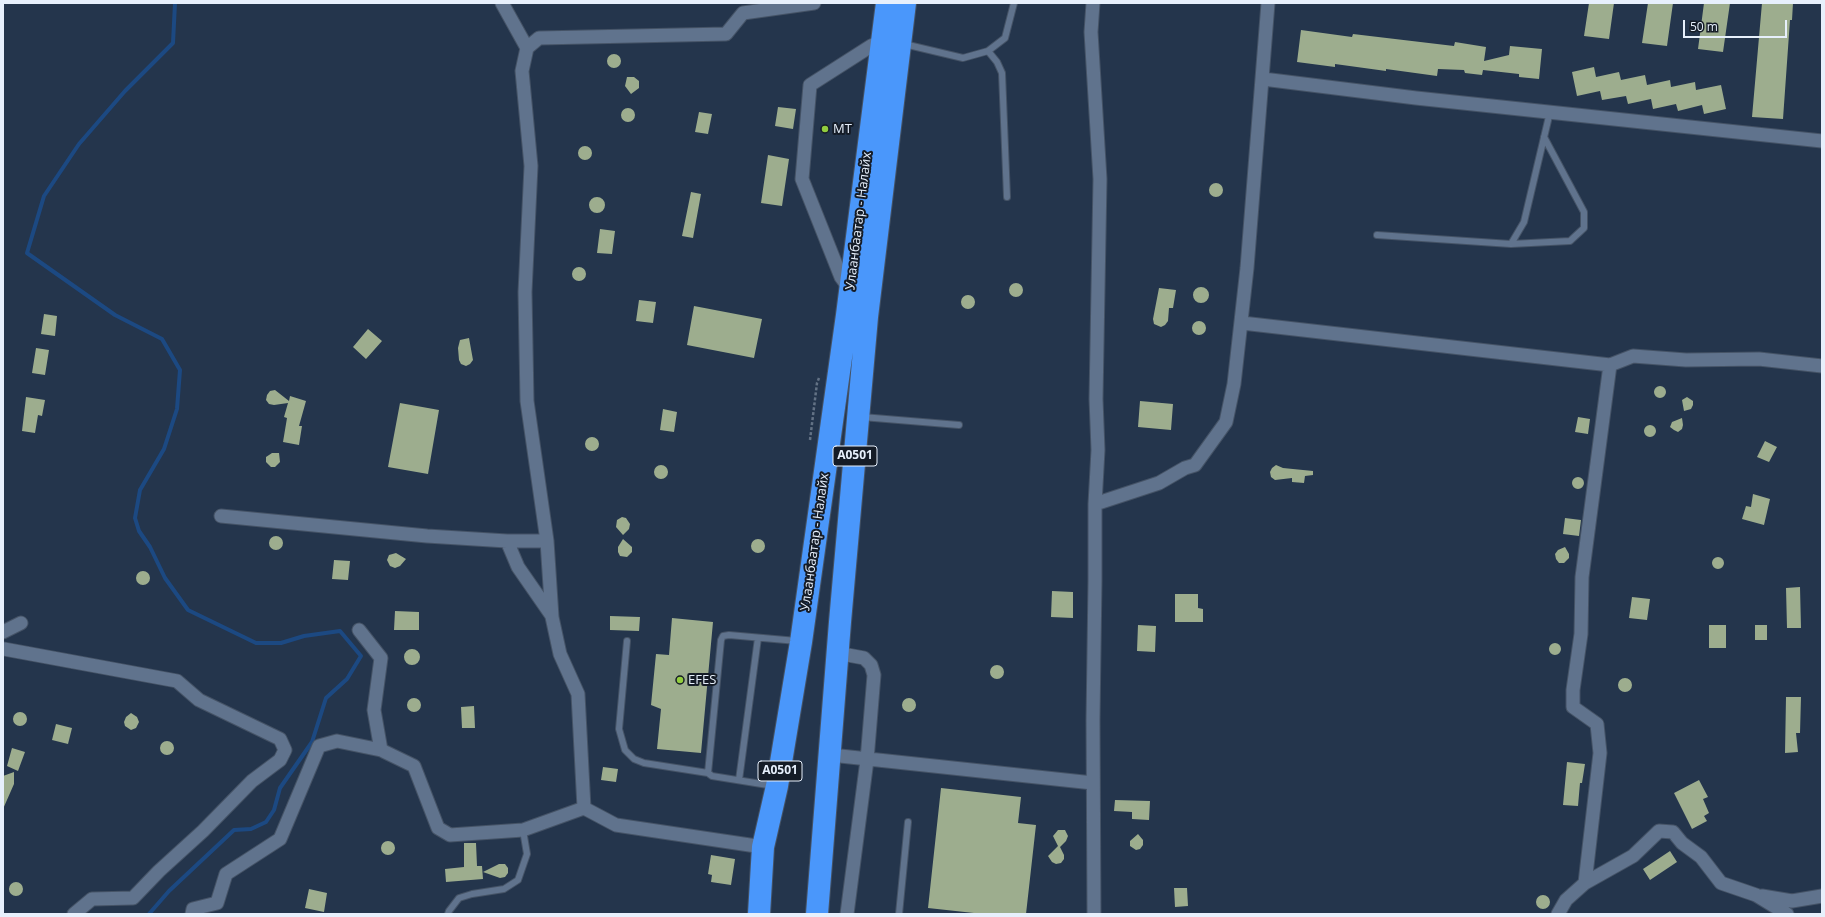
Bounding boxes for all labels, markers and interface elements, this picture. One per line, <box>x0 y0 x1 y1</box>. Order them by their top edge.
scale bar <box>1685 12 1789 38</box>
text: 50 m <box>1690 18 1718 35</box>
place label: MT <box>833 121 852 137</box>
marker: MT <box>820 124 830 134</box>
street label: Улаанбаатар - Налайх <box>843 151 875 291</box>
road number: A0501 <box>833 446 877 466</box>
street label: Улаанбаатар - Налайх <box>798 472 832 612</box>
place label: EFES <box>688 672 716 688</box>
marker: EFES <box>675 675 685 685</box>
road number: A0501 <box>758 761 802 781</box>

